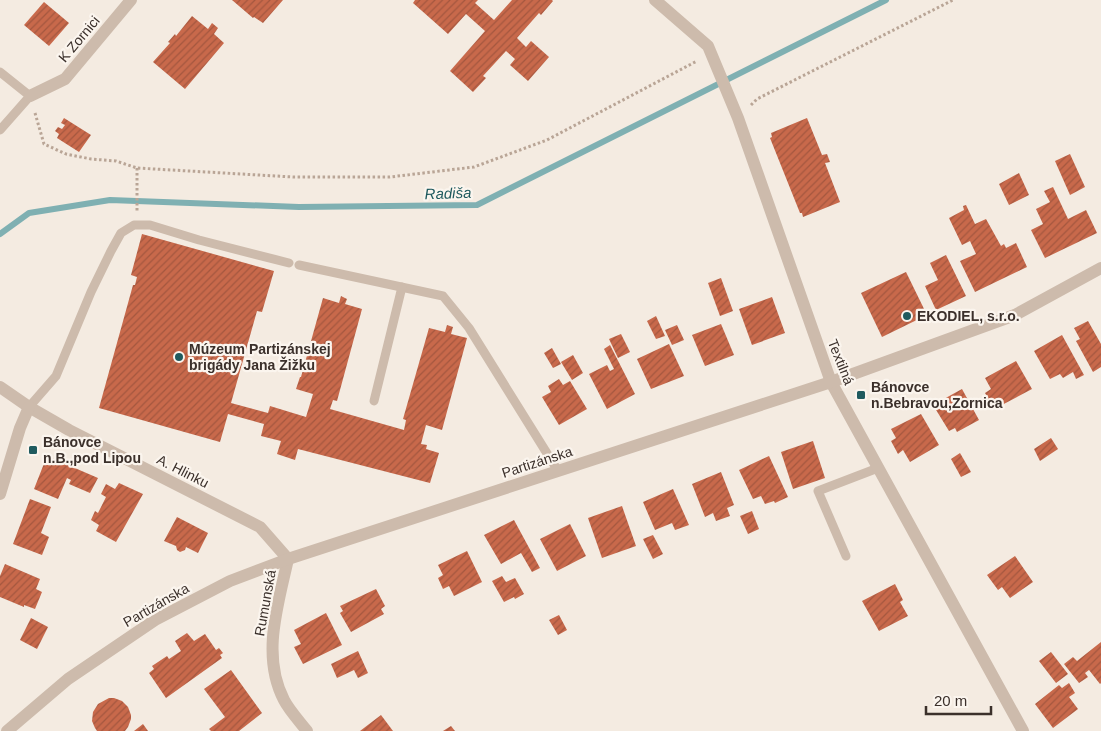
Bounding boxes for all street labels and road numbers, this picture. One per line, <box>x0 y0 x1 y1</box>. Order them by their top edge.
street label: K Zornici <box>55 13 103 65</box>
street label: Textilná <box>825 337 857 387</box>
street label: Partizánska <box>500 443 574 481</box>
street label: A. Hlinku <box>154 451 212 491</box>
street label: Rumunská <box>251 568 279 637</box>
street label: Partizánska <box>120 580 192 630</box>

